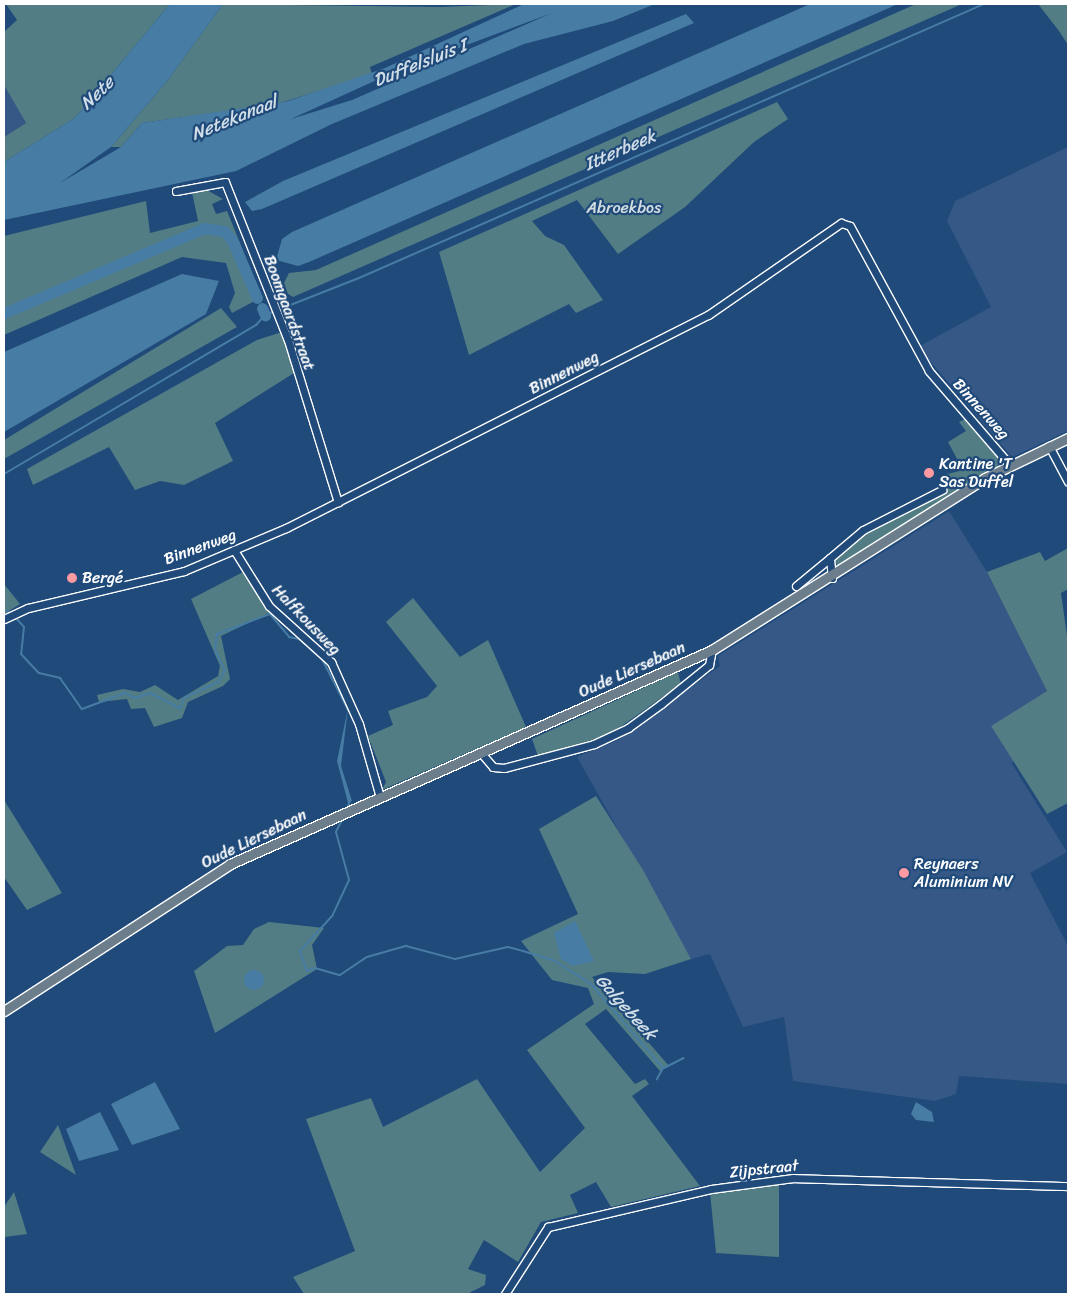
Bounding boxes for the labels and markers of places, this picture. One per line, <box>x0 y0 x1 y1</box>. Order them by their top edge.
place label: Kantine 'T Sas Duffel <box>939 454 1014 492</box>
marker: Kantine 'T Sas Duffel <box>923 467 935 479</box>
place label: Bergé <box>82 568 123 588</box>
marker: Bergé <box>66 572 78 584</box>
place label: Reynaers Aluminium NV <box>914 854 1013 892</box>
marker: Reynaers Aluminium NV <box>898 867 910 879</box>

